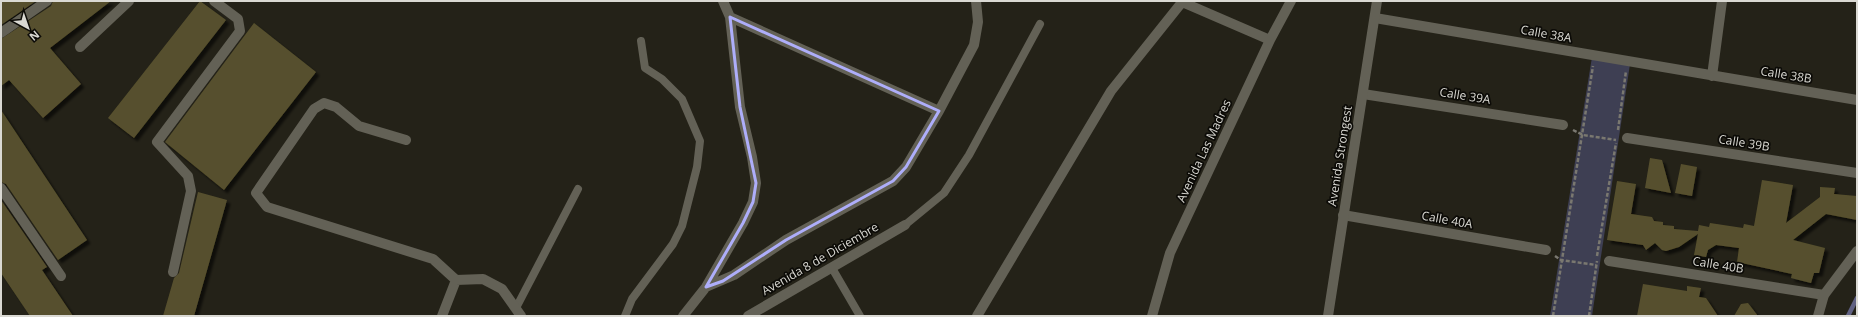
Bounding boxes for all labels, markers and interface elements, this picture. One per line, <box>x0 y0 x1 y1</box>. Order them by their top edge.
north arrow <box>8 8 48 48</box>
street label: Calle 38A <box>1519 21 1573 46</box>
text: N <box>26 27 43 45</box>
street label: Calle 38B <box>1759 62 1813 87</box>
street label: Calle 39A <box>1438 83 1492 108</box>
street label: Avenida Las Madres <box>1172 96 1235 205</box>
street label: Avenida Strongest <box>1323 104 1356 207</box>
street label: Calle 39B <box>1717 130 1771 155</box>
street label: Calle 40A <box>1420 207 1474 232</box>
street label: Avenida 8 de Diciembre <box>758 218 882 299</box>
street label: Calle 40B <box>1691 252 1745 277</box>

